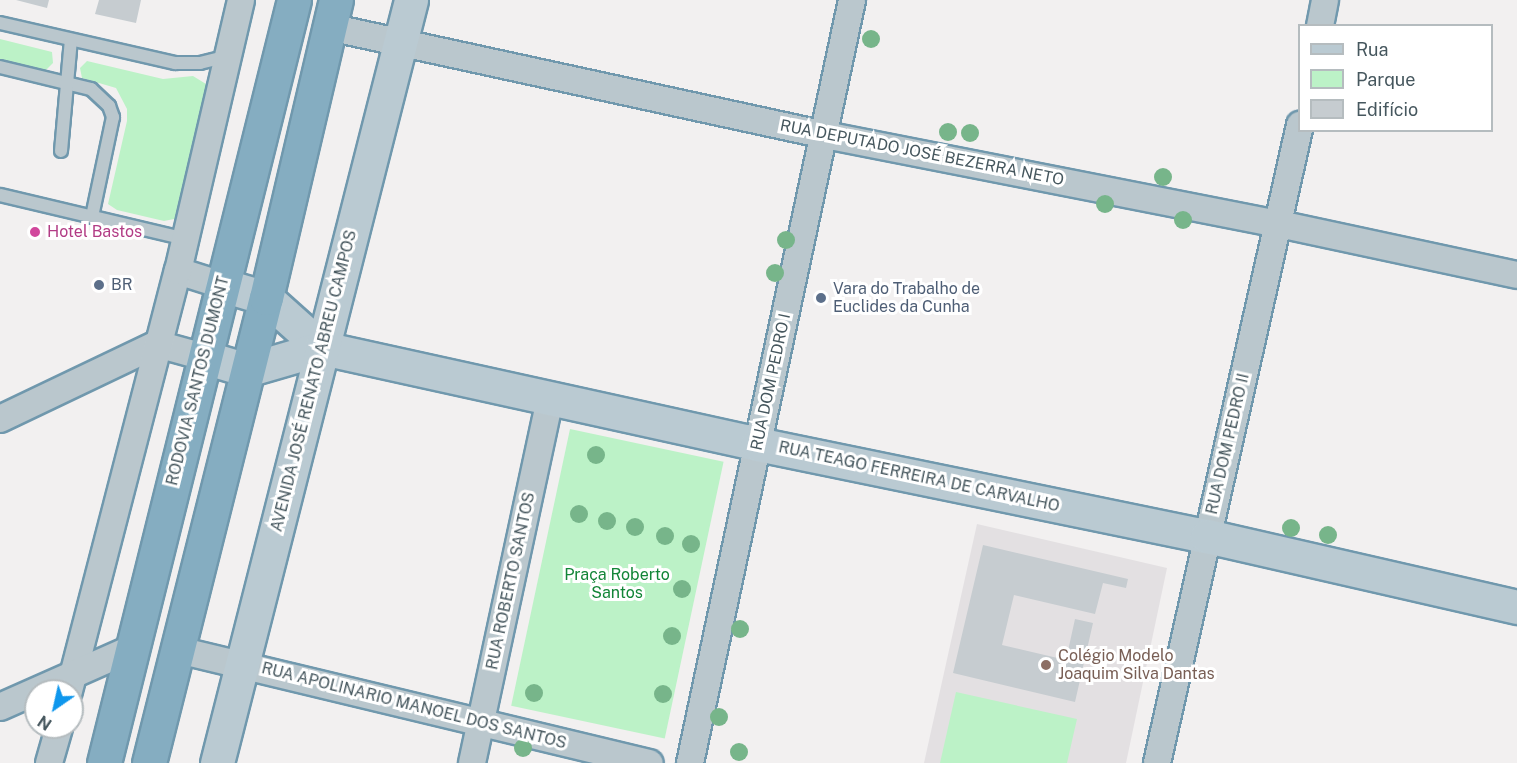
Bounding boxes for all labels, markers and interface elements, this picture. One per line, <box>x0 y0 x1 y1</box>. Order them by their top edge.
legend <box>1298 24 1493 132</box>
text: Rua <box>1356 39 1388 60</box>
text: Parque <box>1356 69 1416 90</box>
text: Edifício <box>1356 99 1418 120</box>
street label: RUA DEPUTADO JOSÉ BEZERRA NETO <box>778 116 1066 190</box>
place label: Hotel Bastos <box>47 222 142 242</box>
marker: Hotel Bastos <box>28 225 42 239</box>
street label: AVENIDA JOSÉ RENATO ABREU CAMPOS <box>267 228 361 534</box>
street label: RODOVIA SANTOS DUMONT <box>163 274 233 488</box>
place label: BR <box>111 275 133 295</box>
marker: BR <box>92 278 106 292</box>
place label: Vara do Trabalho de Euclides da Cunha <box>833 279 981 317</box>
marker: Vara do Trabalho de Euclides da Cunha <box>814 291 828 305</box>
street label: RUA DOM PEDRO I <box>747 312 795 452</box>
street label: RUA DOM PEDRO II <box>1202 372 1254 516</box>
street label: RUA TEAGO FERREIRA DE CARVALHO <box>777 438 1061 516</box>
street label: RUA ROBERTO SANTOS <box>483 490 539 672</box>
park label: Praça Roberto Santos <box>564 565 670 603</box>
place label: Colégio Modelo Joaquim Silva Dantas <box>1058 646 1215 684</box>
marker: Colégio Modelo Joaquim Silva Dantas <box>1039 658 1053 672</box>
street label: RUA APOLINARIO MANOEL DOS SANTOS <box>260 659 568 753</box>
north arrow <box>24 679 84 739</box>
text: N <box>34 711 55 734</box>

